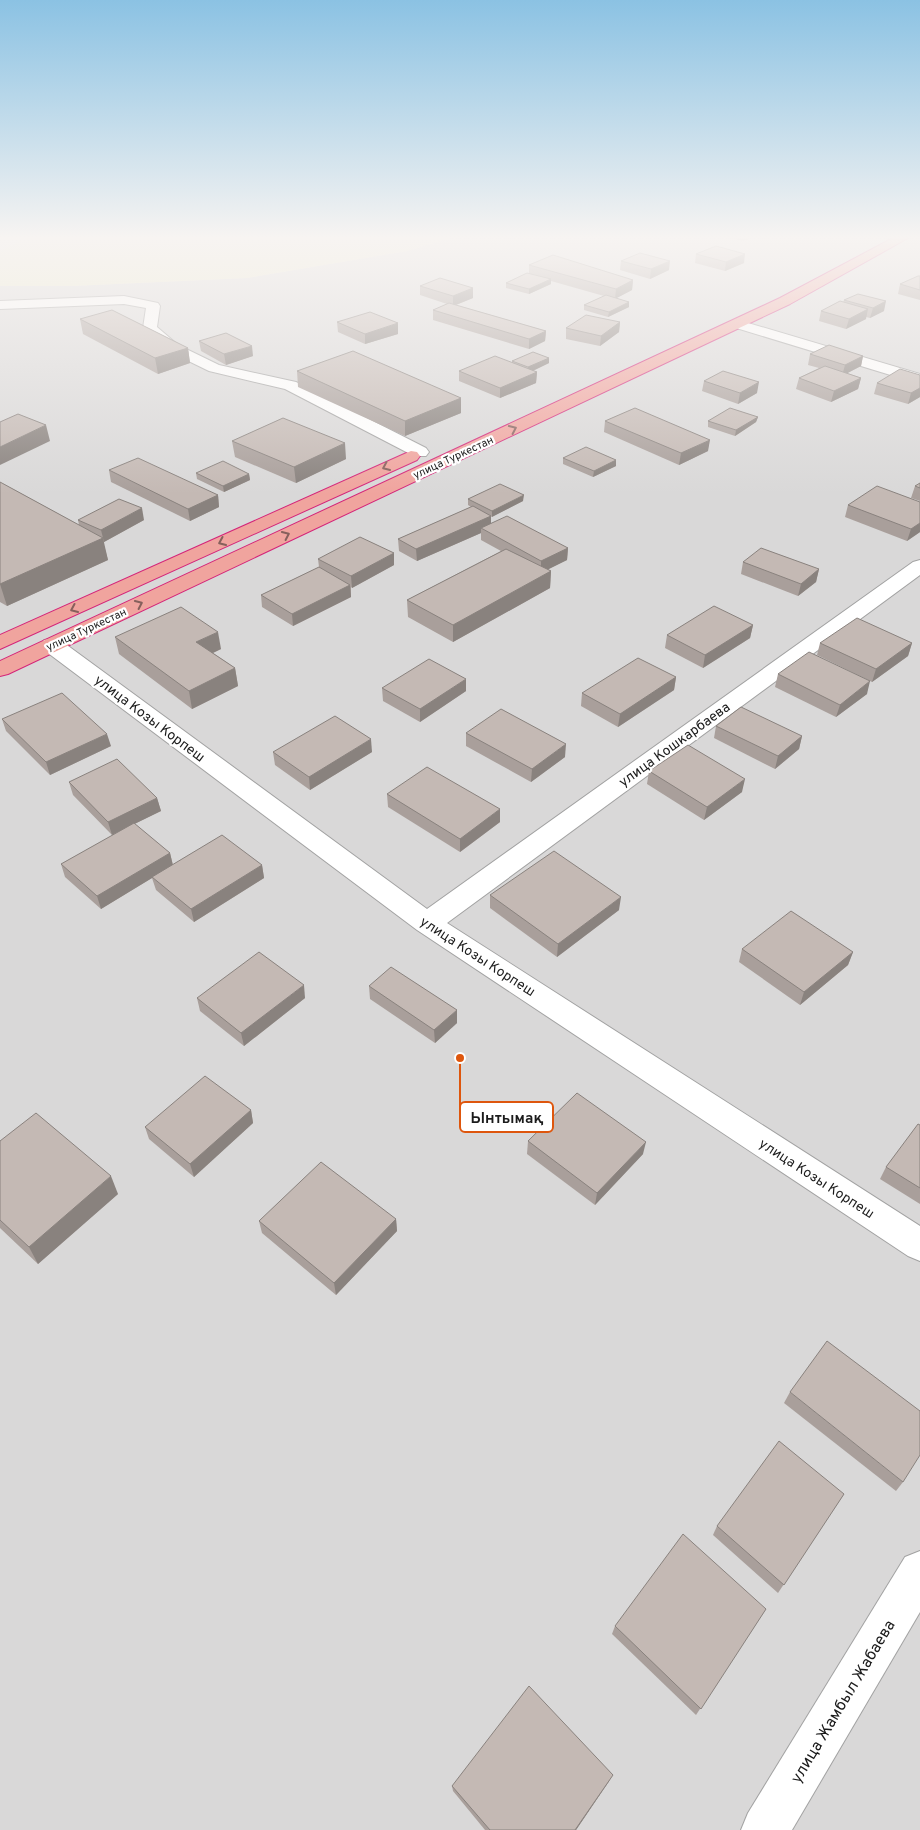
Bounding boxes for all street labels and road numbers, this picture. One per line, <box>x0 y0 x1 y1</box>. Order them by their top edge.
street label: улица Туркестан <box>411 433 496 483</box>
street label: улица Туркестан <box>44 605 129 655</box>
street label: улица Козы Корпеш <box>90 672 208 766</box>
street label: улица Кошкарбаева <box>616 699 734 791</box>
street label: улица Козы Корпеш <box>416 914 538 1001</box>
street label: улица Козы Корпеш <box>755 1136 877 1223</box>
street label: улица Жамбыл Жабаева <box>787 1617 900 1787</box>

